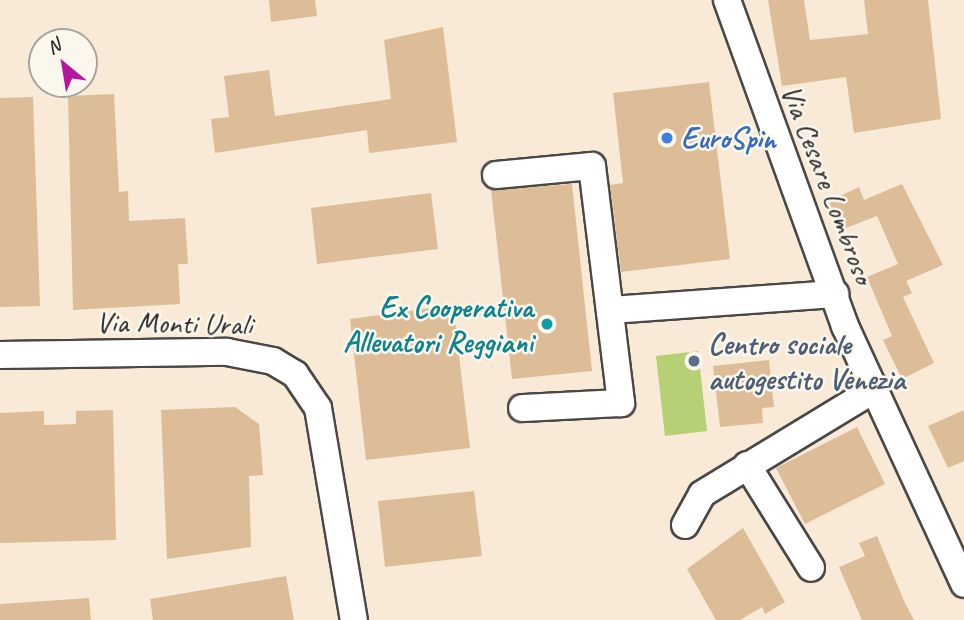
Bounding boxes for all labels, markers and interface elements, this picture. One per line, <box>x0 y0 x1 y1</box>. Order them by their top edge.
north arrow <box>28 28 98 98</box>
text: N <box>42 33 65 60</box>
street label: Via Cesare Lombroso <box>774 80 882 288</box>
place label: EuroSpin <box>681 120 776 156</box>
marker: EuroSpin <box>659 130 675 146</box>
place label: Ex Cooperativa Allevatori Reggiani <box>344 289 533 360</box>
street label: Via Monti Urali <box>95 304 253 342</box>
marker: Ex Cooperativa Allevatori Reggiani <box>539 316 555 332</box>
place label: Centro sociale autogestito Venezia <box>708 326 905 396</box>
marker: Centro sociale autogestito Venezia <box>686 353 702 369</box>

